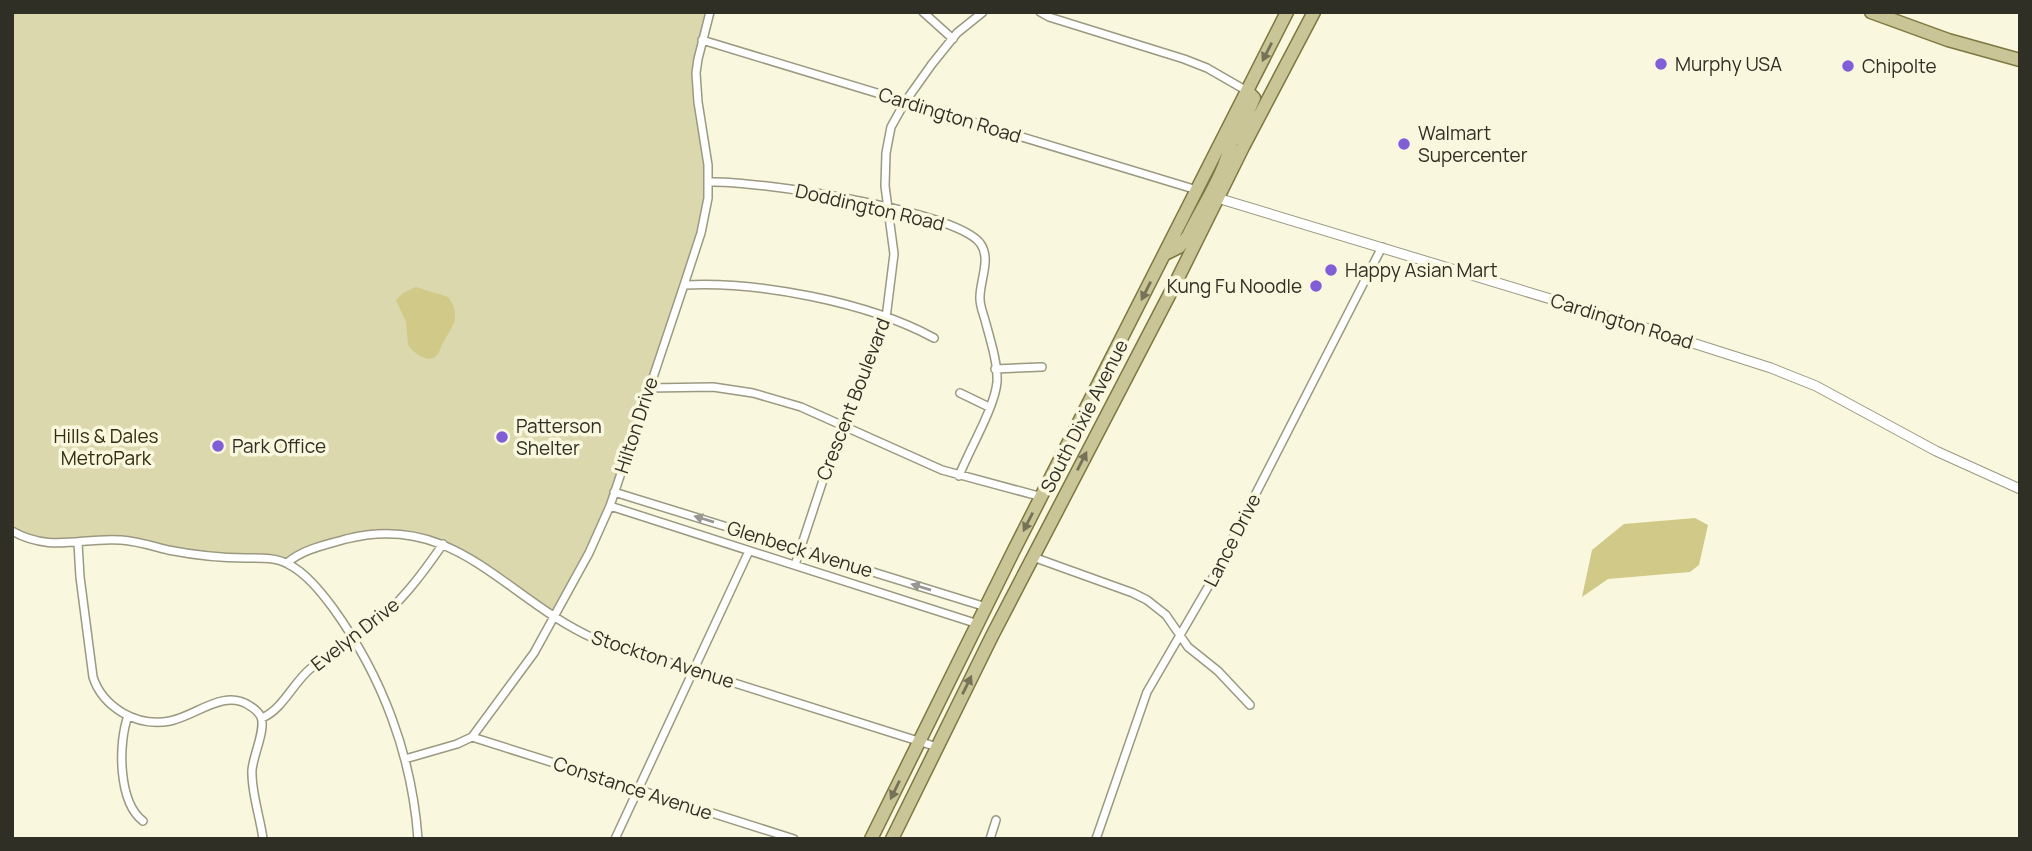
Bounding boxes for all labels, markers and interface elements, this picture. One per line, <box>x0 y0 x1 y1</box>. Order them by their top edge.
one-way arrow <box>1261 42 1272 62</box>
place label: Murphy USA <box>1675 51 1782 77</box>
place label: Chipolte <box>1862 53 1937 79</box>
marker: Murphy USA <box>1653 56 1669 72</box>
marker: Chipolte <box>1840 58 1856 74</box>
street label: Cardington Road <box>876 81 1024 149</box>
place label: Walmart Supercenter <box>1418 120 1528 168</box>
marker: Walmart Supercenter <box>1396 136 1412 152</box>
street label: Doddington Road <box>793 177 947 237</box>
place label: Happy Asian Mart <box>1345 257 1498 283</box>
marker: Happy Asian Mart <box>1323 262 1339 278</box>
place label: Kung Fu Noodle <box>1167 273 1302 299</box>
marker: Kung Fu Noodle <box>1308 278 1324 294</box>
one-way arrow <box>1141 281 1152 301</box>
street label: Cardington Road <box>1548 287 1696 355</box>
street label: Crescent Boulevard <box>810 314 896 484</box>
street label: South Dixie Avenue <box>1034 335 1134 497</box>
street label: Hilton Drive <box>608 373 664 477</box>
place label: Patterson Shelter <box>516 413 602 461</box>
park label: Hills & Dales MetroPark <box>53 423 159 471</box>
marker: Patterson Shelter <box>494 429 510 445</box>
place label: Park Office <box>232 433 326 459</box>
marker: Park Office <box>210 438 226 454</box>
one-way arrow <box>1076 451 1088 471</box>
street label: Lance Drive <box>1197 489 1267 591</box>
one-way arrow <box>1023 512 1034 532</box>
one-way arrow <box>693 514 714 524</box>
street label: Glenbeck Avenue <box>724 514 876 584</box>
one-way arrow <box>910 581 931 591</box>
street label: Evelyn Drive <box>306 591 404 677</box>
street label: Stockton Avenue <box>588 624 738 694</box>
one-way arrow <box>961 675 973 695</box>
street label: Constance Avenue <box>550 750 716 826</box>
one-way arrow <box>890 780 901 800</box>

